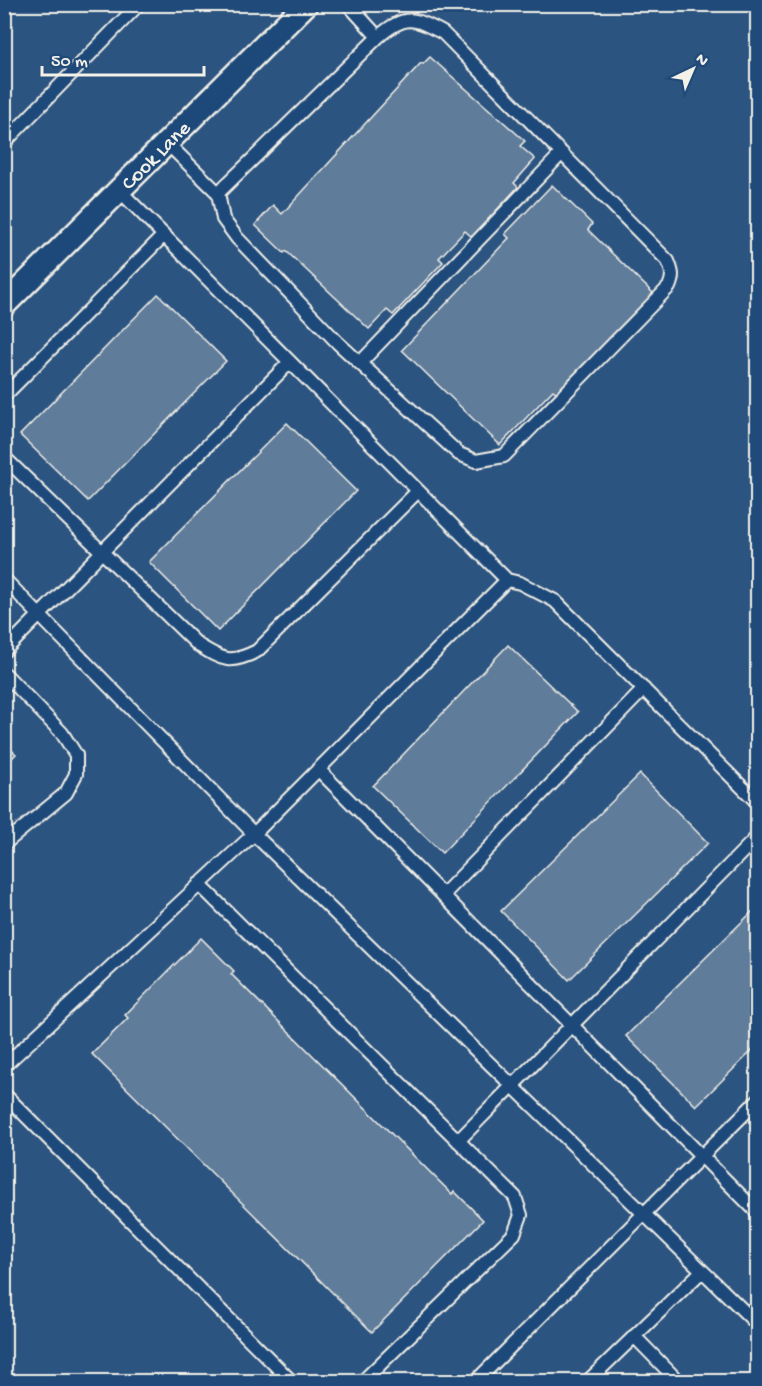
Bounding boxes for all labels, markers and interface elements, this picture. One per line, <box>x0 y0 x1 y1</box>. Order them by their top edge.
scale bar <box>42 39 204 77</box>
north arrow <box>663 39 723 99</box>
text: N <box>691 50 712 72</box>
text: 50 m <box>51 52 88 73</box>
street label: Cook Lane <box>117 116 198 197</box>

